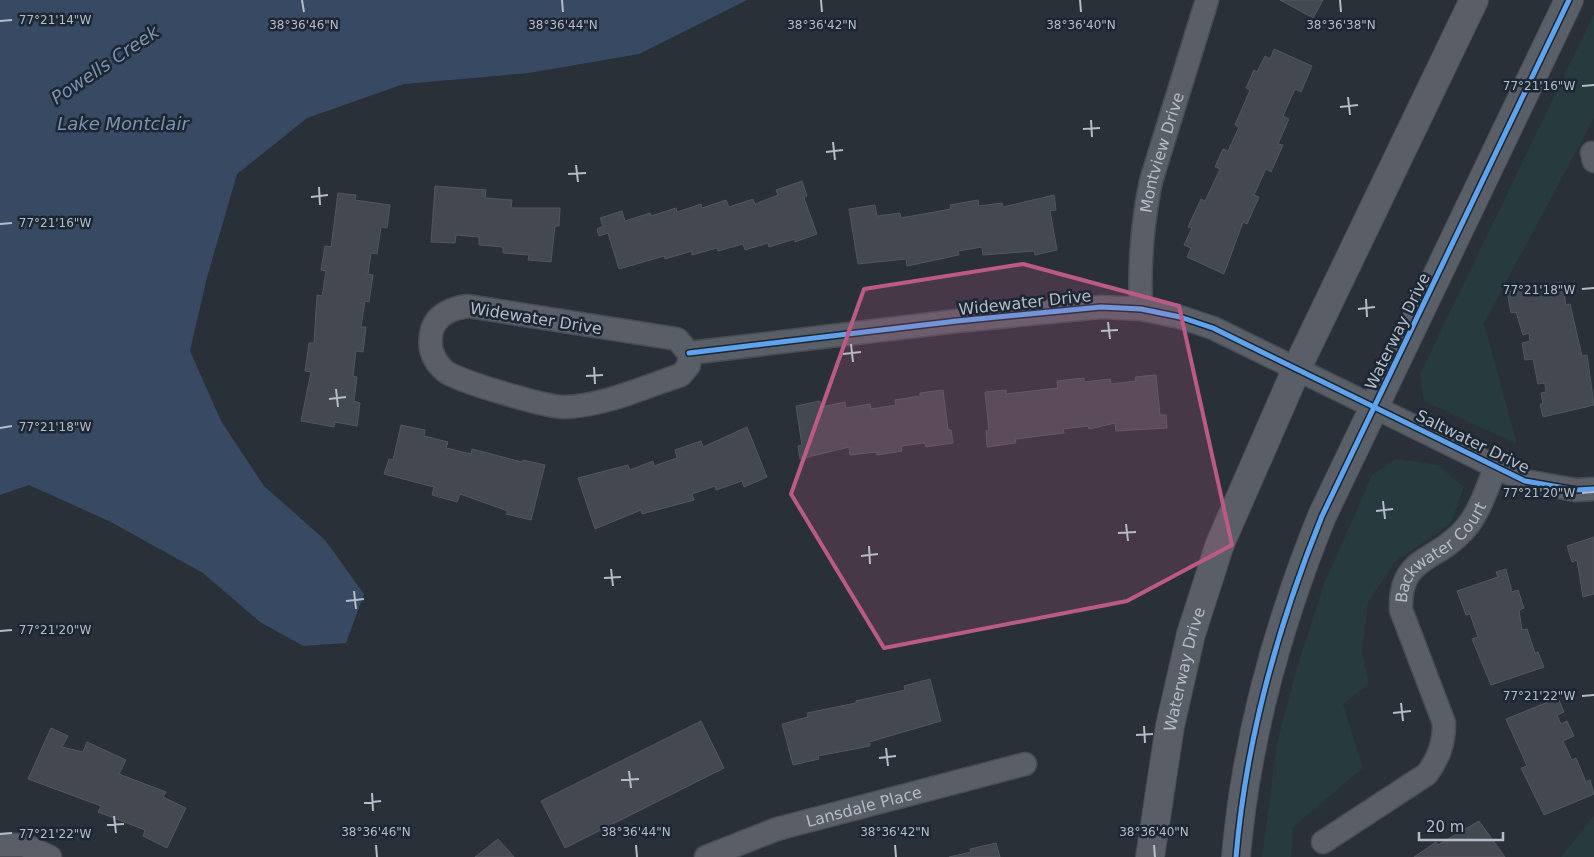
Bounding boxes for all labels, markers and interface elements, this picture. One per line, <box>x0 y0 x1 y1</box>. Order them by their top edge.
text: 77°21'14"W <box>19 13 91 27</box>
text: 38°36'46"N <box>269 18 339 32</box>
text: 38°36'44"N <box>528 18 598 32</box>
text: 38°36'42"N <box>787 18 857 32</box>
text: 38°36'40"N <box>1046 18 1116 32</box>
text: 38°36'38"N <box>1306 18 1376 32</box>
water label: Powells Creek <box>47 20 164 108</box>
text: 77°21'16"W <box>1503 79 1575 93</box>
street label: Montview Drive <box>1136 90 1188 214</box>
water label: Lake Montclair <box>57 113 190 134</box>
text: 77°21'16"W <box>19 216 91 230</box>
street label: Waterway Drive <box>1361 270 1434 393</box>
text: 77°21'18"W <box>1503 283 1575 297</box>
street label: Widewater Drive <box>958 286 1092 319</box>
street label: Widewater Drive <box>469 299 603 338</box>
street label: Saltwater Drive <box>1413 406 1533 477</box>
text: 77°21'18"W <box>19 420 91 434</box>
text: 77°21'20"W <box>1503 486 1575 500</box>
street label: Backwater Court <box>1392 499 1490 604</box>
street label: Waterway Drive <box>1160 605 1209 733</box>
text: 77°21'20"W <box>19 623 91 637</box>
text: 77°21'22"W <box>1503 689 1575 703</box>
street label: Lansdale Place <box>804 782 924 831</box>
scale bar <box>1419 810 1503 842</box>
text: 20 m <box>1426 818 1464 836</box>
text: 38°36'46"N <box>341 825 411 839</box>
text: 38°36'44"N <box>601 825 671 839</box>
text: 38°36'42"N <box>860 825 930 839</box>
text: 38°36'40"N <box>1119 825 1189 839</box>
text: 77°21'22"W <box>19 827 91 841</box>

